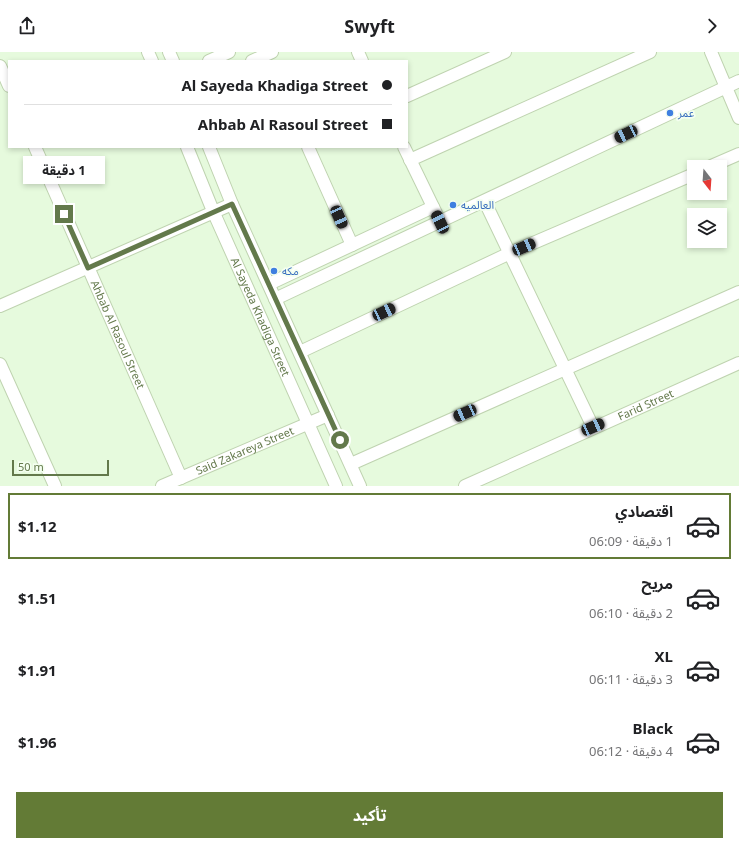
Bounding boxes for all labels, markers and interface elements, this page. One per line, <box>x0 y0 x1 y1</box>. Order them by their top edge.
text: Swyft <box>344 14 395 38</box>
icon: share <box>16 15 38 37</box>
icon: forward <box>701 15 723 37</box>
text: Al Sayeda Khadiga Street <box>181 75 368 95</box>
place label: عمر <box>677 105 695 120</box>
marker: عمر <box>665 108 675 118</box>
text: Ahbab Al Rasoul Street <box>198 114 368 134</box>
car <box>613 123 639 145</box>
callout: 1 دقيقة <box>23 156 105 184</box>
north arrow <box>687 160 727 200</box>
map controls <box>687 160 727 248</box>
text: 1 دقيقة <box>42 161 86 179</box>
place label: العالميه <box>461 197 494 212</box>
marker: العالميه <box>448 200 458 210</box>
car <box>329 204 349 230</box>
route end <box>55 205 73 223</box>
button: layers <box>687 208 727 248</box>
car <box>429 209 451 235</box>
car <box>511 237 537 257</box>
street label: Al Sayeda Khadiga Street <box>228 255 294 378</box>
place label: مكه <box>282 263 299 278</box>
marker: مكه <box>269 266 279 276</box>
street label: Ahbab Al Rasoul Street <box>88 278 149 391</box>
car <box>371 301 397 323</box>
street label: Farid Street <box>615 385 676 424</box>
car <box>452 403 478 423</box>
car <box>580 417 606 437</box>
street label: Said Zakareya Street <box>193 423 296 478</box>
route start <box>331 431 349 449</box>
scale bar <box>12 458 109 477</box>
text: 50 m <box>18 459 44 474</box>
text: اقتصادي <box>615 501 673 521</box>
icon: car <box>685 508 721 544</box>
text: $1.12 <box>18 516 57 536</box>
text: 1 دقيقة · 06:09 <box>589 532 673 550</box>
text: مريح <box>641 573 673 593</box>
icon: car <box>685 580 721 616</box>
text: $1.51 <box>18 588 57 608</box>
text: 2 دقيقة · 06:10 <box>589 604 673 622</box>
text: XL <box>655 646 673 666</box>
icon: car <box>685 652 721 688</box>
text: $1.91 <box>18 660 57 680</box>
text: 3 دقيقة · 06:11 <box>589 670 673 688</box>
text: Black <box>633 718 673 738</box>
icon: car <box>685 724 721 760</box>
text: $1.96 <box>18 732 57 752</box>
text: 4 دقيقة · 06:12 <box>589 742 673 760</box>
button: تأكيد <box>16 792 723 838</box>

